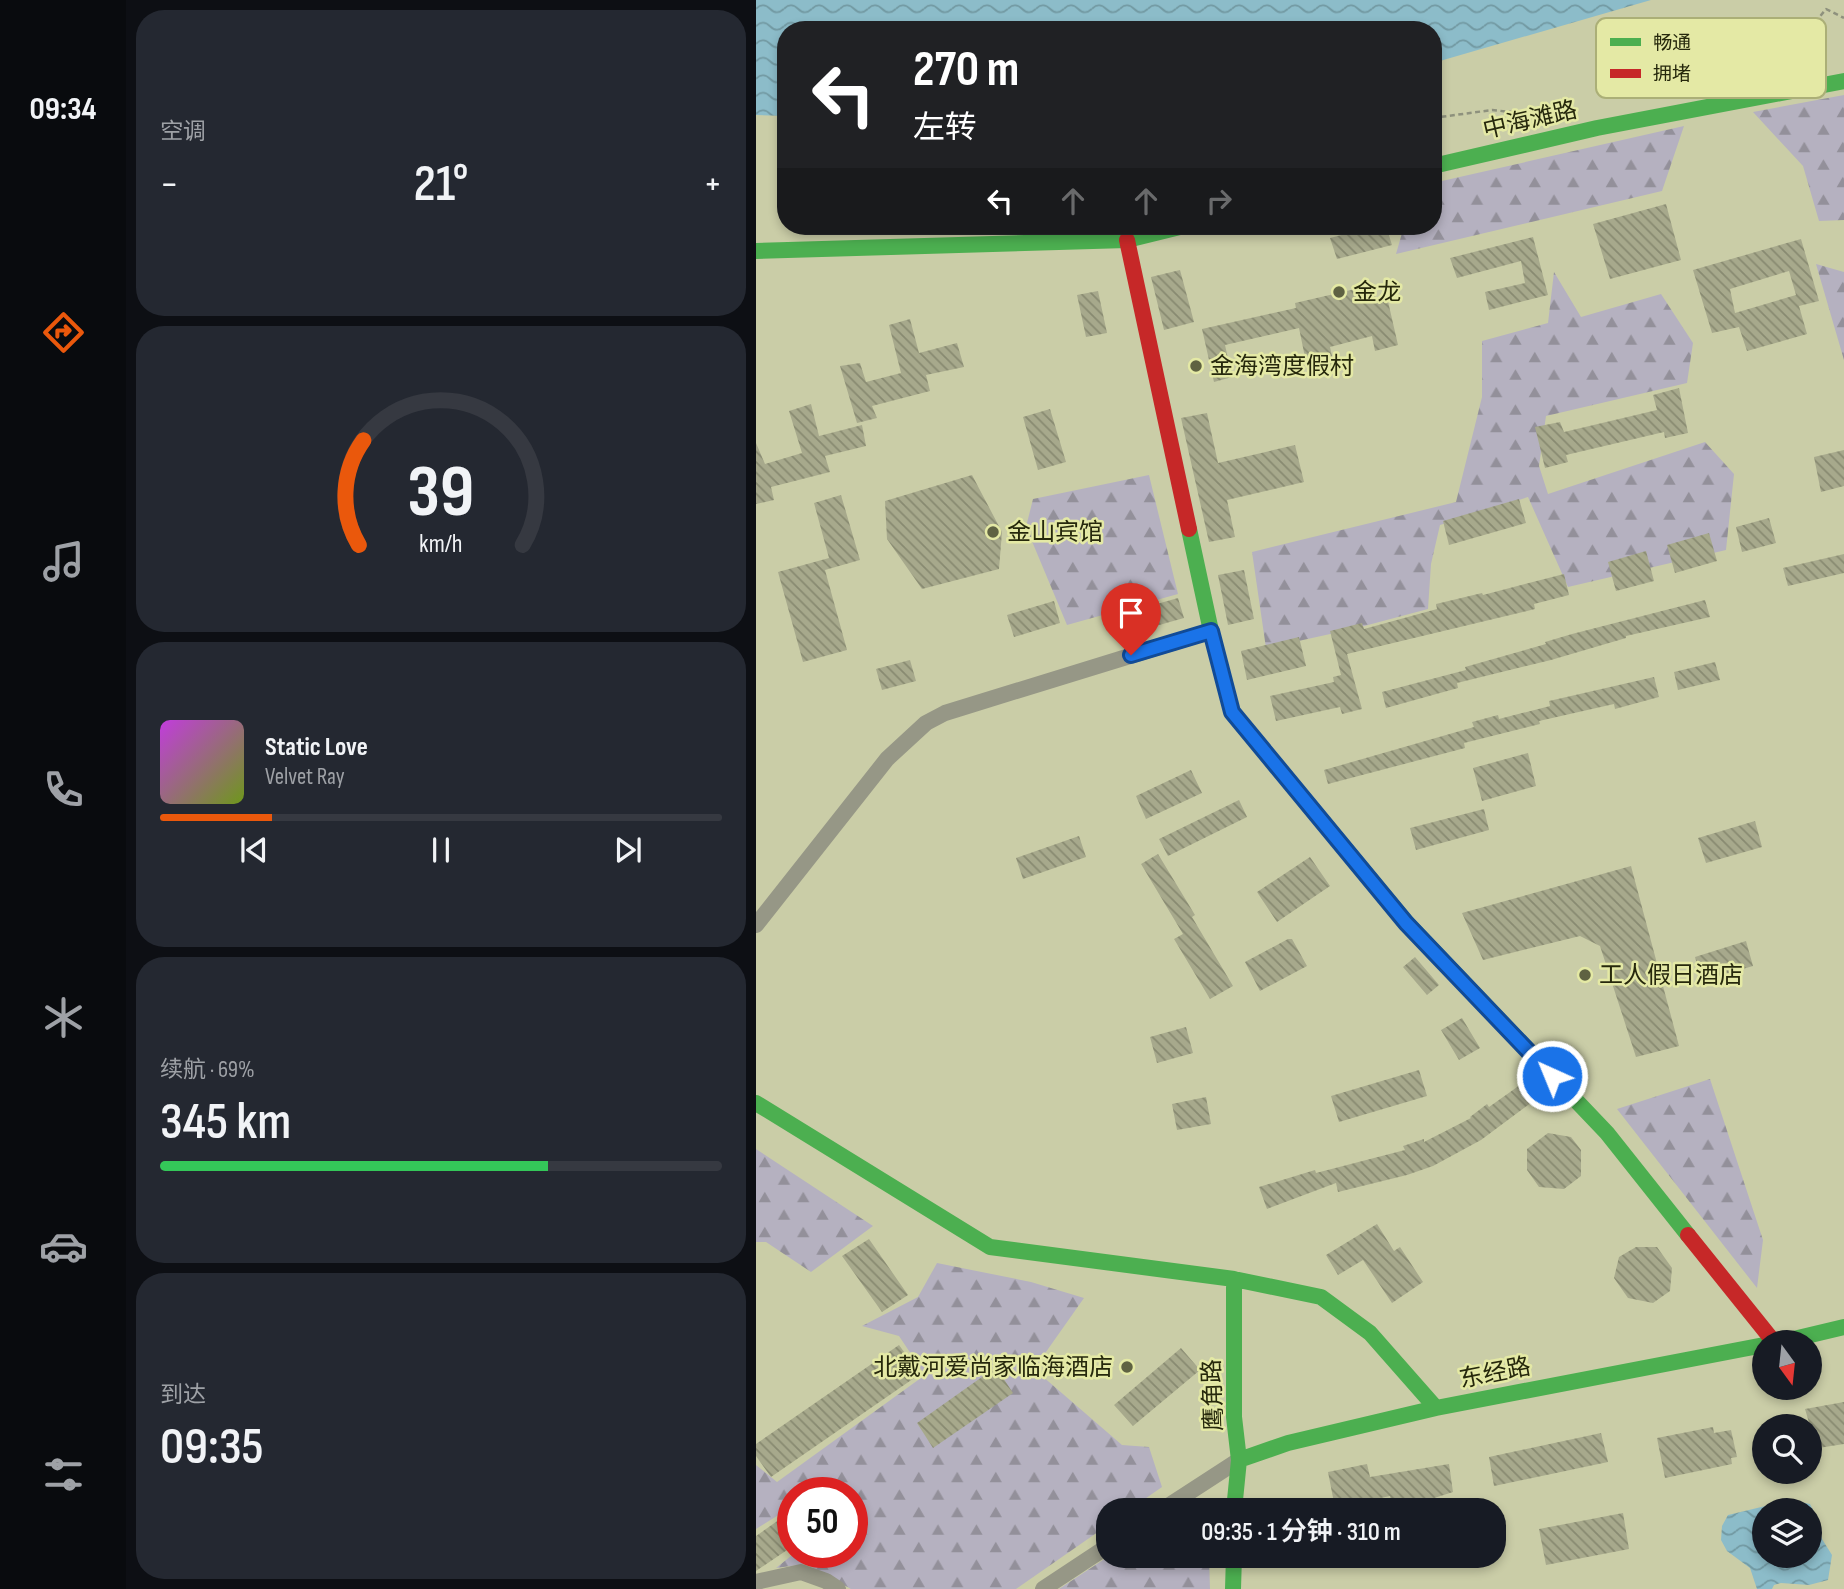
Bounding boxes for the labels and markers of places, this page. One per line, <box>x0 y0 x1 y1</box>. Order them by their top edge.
place label: 金龙 <box>1353 278 1401 307</box>
marker: 金龙 <box>1331 284 1347 300</box>
place label: 金海湾度假村 <box>1210 352 1354 381</box>
marker: 金海湾度假村 <box>1188 358 1204 374</box>
place label: 金山宾馆 <box>1007 518 1103 547</box>
marker: 金山宾馆 <box>985 524 1001 540</box>
pin <box>1101 583 1161 655</box>
place label: 工人假日酒店 <box>1599 961 1743 990</box>
marker: 工人假日酒店 <box>1577 967 1593 983</box>
place label: 北戴河爱尚家临海酒店 <box>873 1353 1113 1382</box>
marker: 北戴河爱尚家临海酒店 <box>1119 1359 1135 1375</box>

